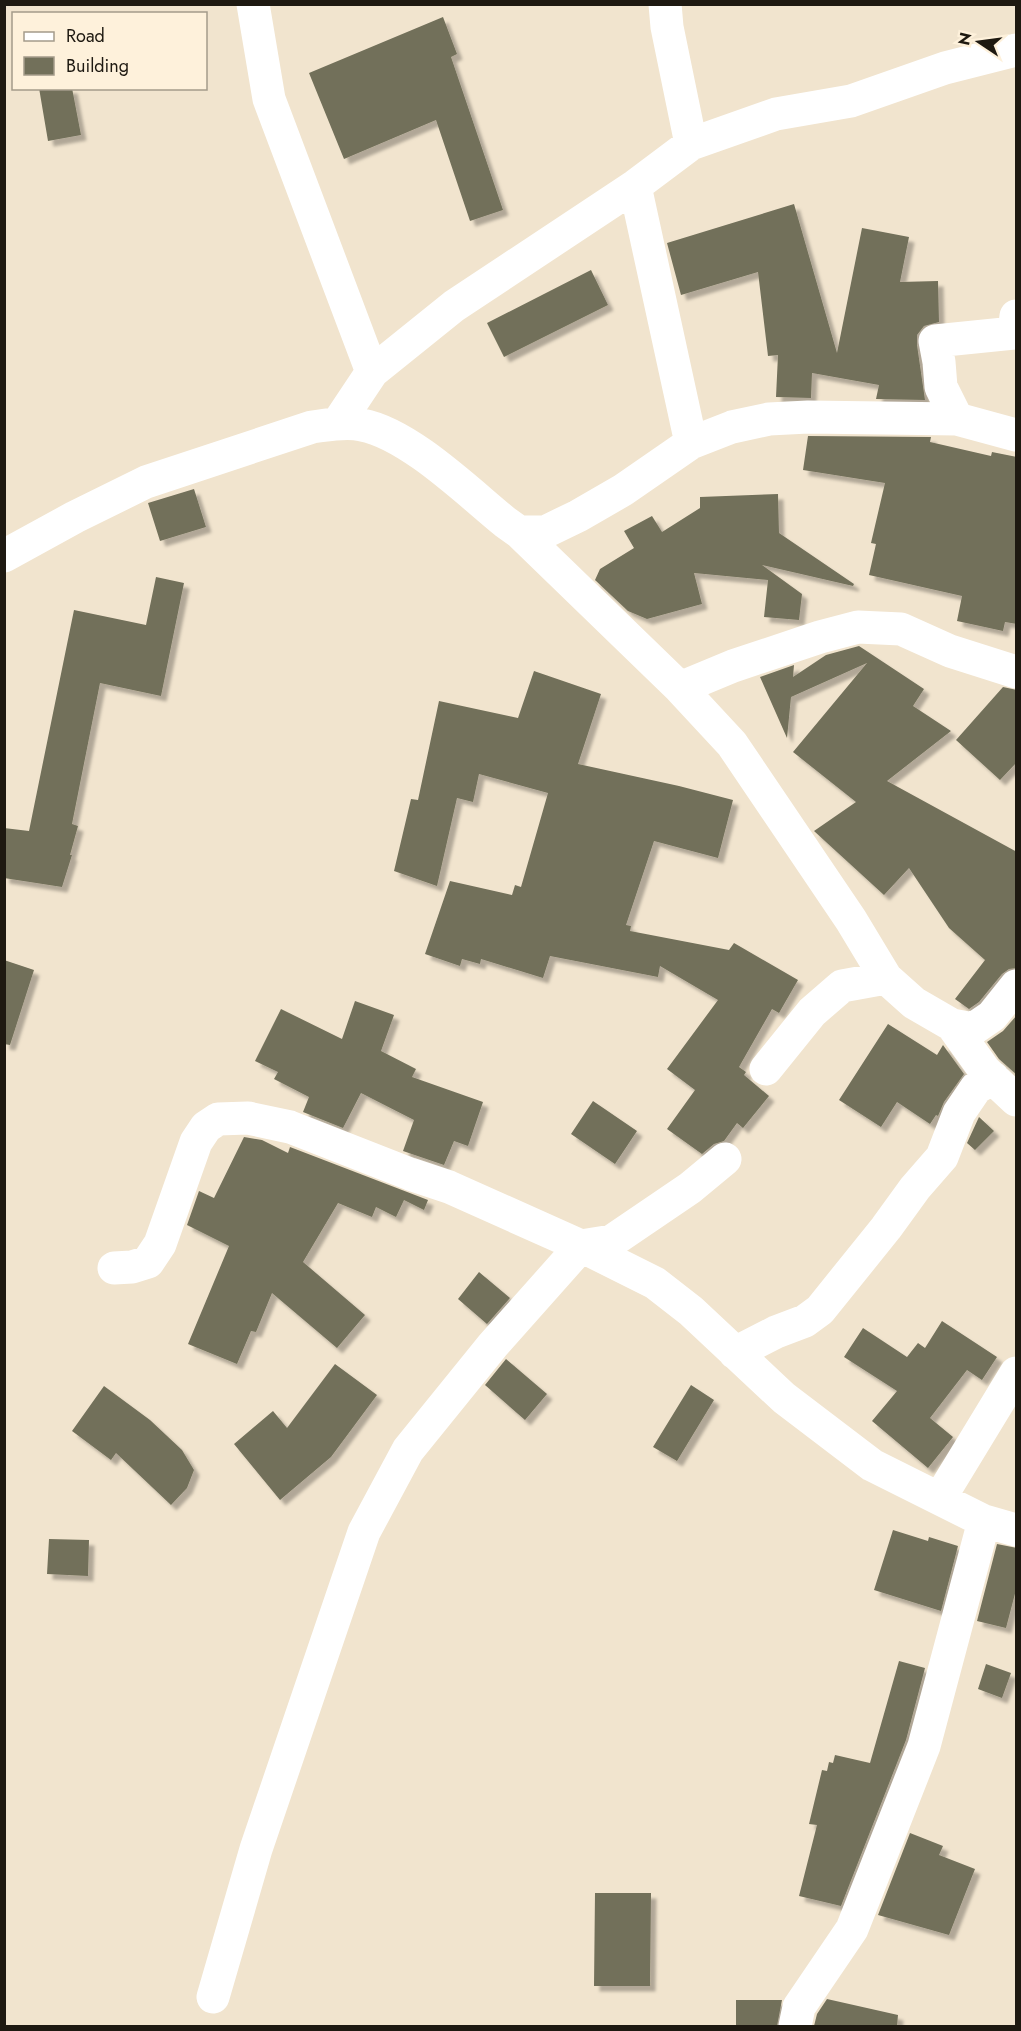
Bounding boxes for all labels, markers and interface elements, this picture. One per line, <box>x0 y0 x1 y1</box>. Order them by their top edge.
legend <box>12 12 207 90</box>
north arrow <box>949 12 1009 72</box>
text: Road <box>66 23 105 49</box>
text: N <box>952 30 978 48</box>
text: Building <box>66 53 129 79</box>

